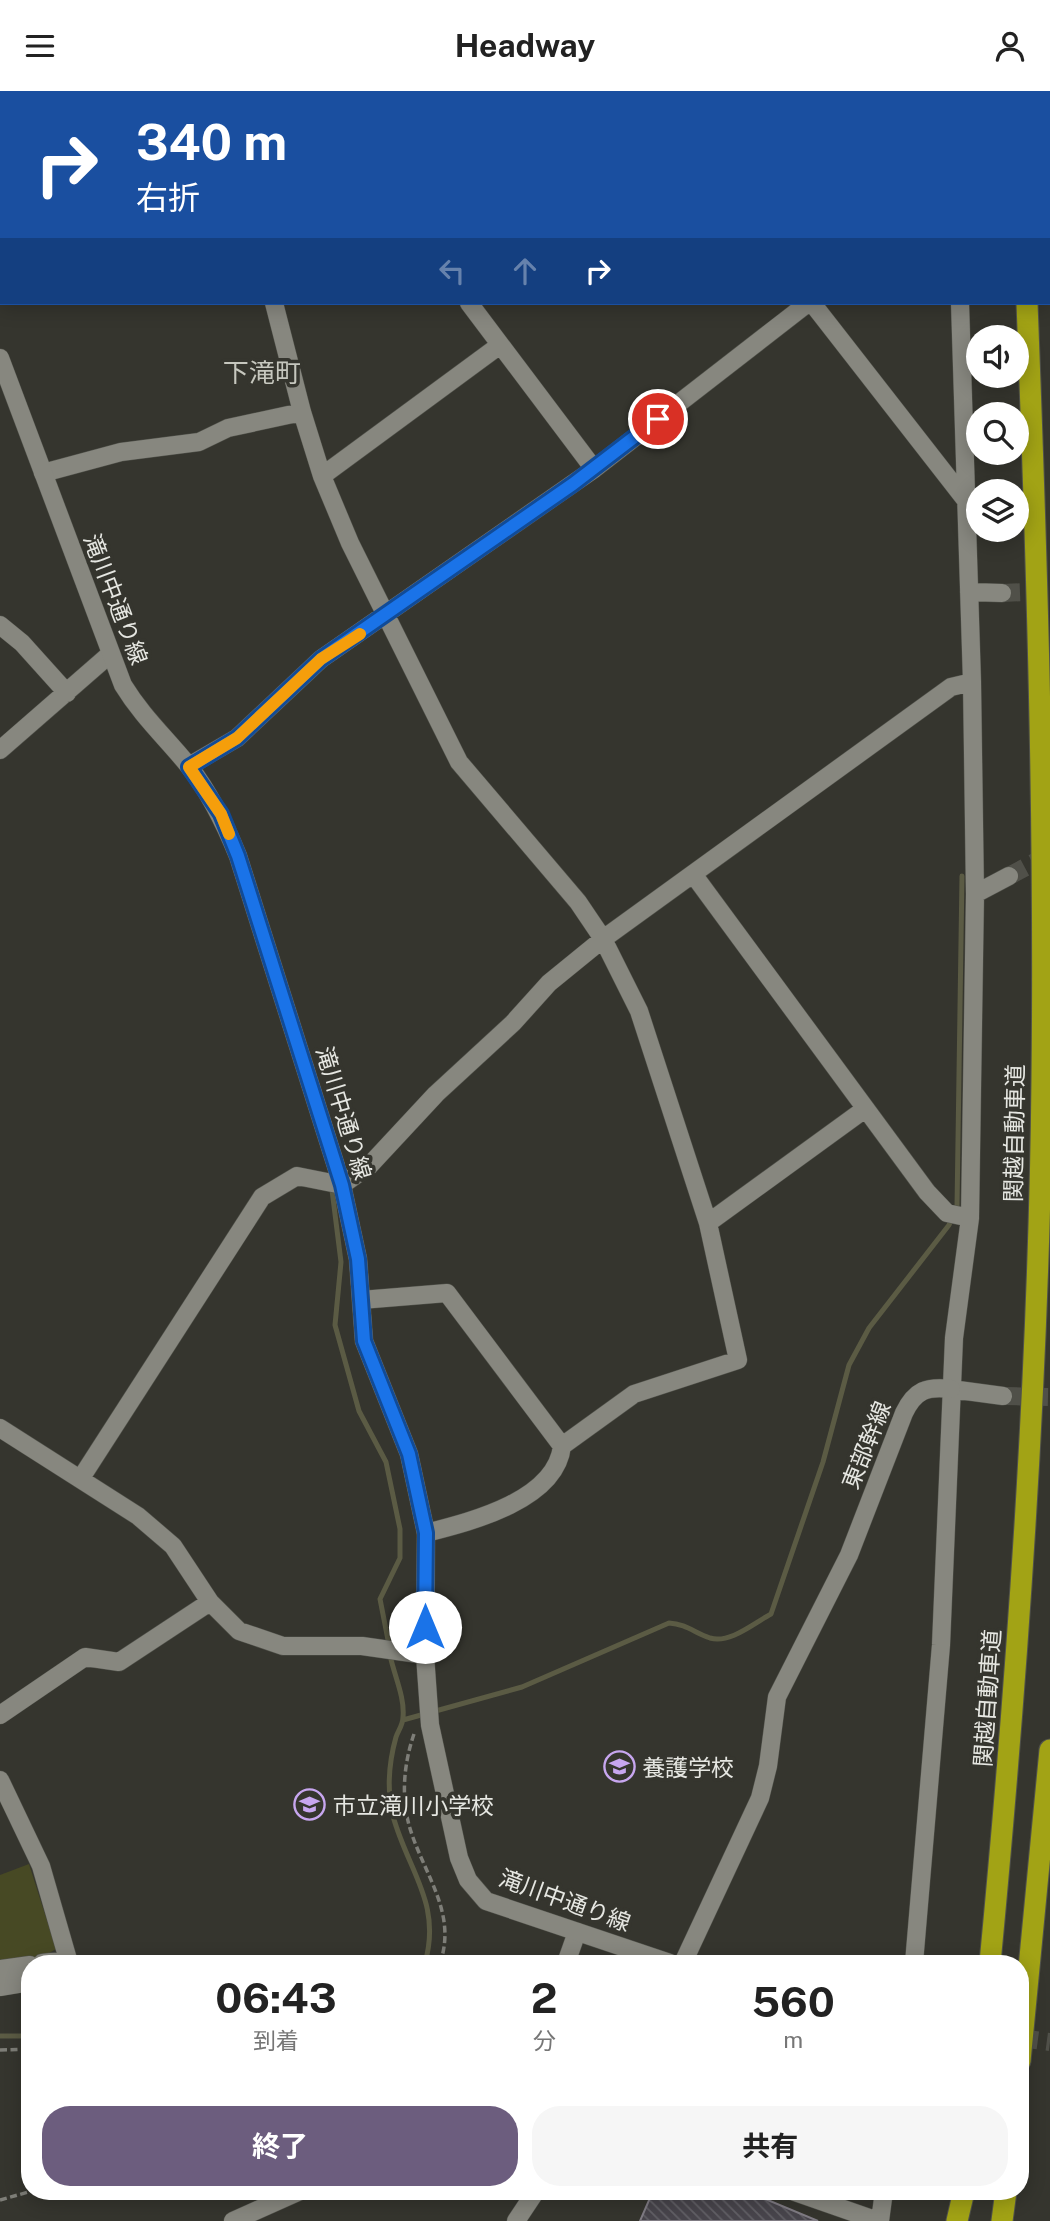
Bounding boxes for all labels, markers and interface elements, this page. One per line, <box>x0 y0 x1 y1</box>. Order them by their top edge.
icon: menu <box>21 27 59 65</box>
text: Headway <box>455 27 595 64</box>
icon: person <box>991 27 1029 65</box>
text: 340 m <box>136 113 287 171</box>
icon: right <box>21 119 112 210</box>
text: 右折 <box>136 179 200 216</box>
icon: left <box>433 252 471 290</box>
icon: ahead <box>506 252 544 290</box>
icon: right <box>579 252 617 290</box>
map controls <box>966 325 1029 542</box>
button: sound <box>966 325 1029 388</box>
district label: 下滝町 <box>223 357 301 388</box>
pin <box>628 389 688 449</box>
icon: arrive <box>639 400 677 438</box>
button: search <box>966 402 1029 465</box>
button: layers <box>966 479 1029 542</box>
street label: 滝川中通り線 <box>79 530 153 668</box>
street label: 滝川中通り線 <box>311 1043 377 1183</box>
street label: 関越自動車道 <box>999 1064 1029 1202</box>
street label: 東部幹線 <box>836 1397 896 1493</box>
position arrow <box>388 1590 462 1664</box>
street label: 関越自動車道 <box>969 1628 1005 1768</box>
school or university icon: 養護学校 <box>602 1750 636 1784</box>
place label: 養護学校 <box>642 1754 734 1781</box>
school or university icon: 市立滝川小学校 <box>293 1788 327 1822</box>
place label: 市立滝川小学校 <box>333 1792 494 1819</box>
street label: 滝川中通り線 <box>496 1864 634 1936</box>
text: 06:43 <box>215 1973 337 2022</box>
text: 2 <box>531 1973 558 2022</box>
text: 560 <box>752 1977 835 2026</box>
text: m <box>783 2026 803 2053</box>
text: 到着 <box>253 2027 299 2054</box>
text: 分 <box>533 2027 556 2054</box>
button: 終了 <box>42 2106 518 2186</box>
button: 共有 <box>532 2106 1008 2186</box>

